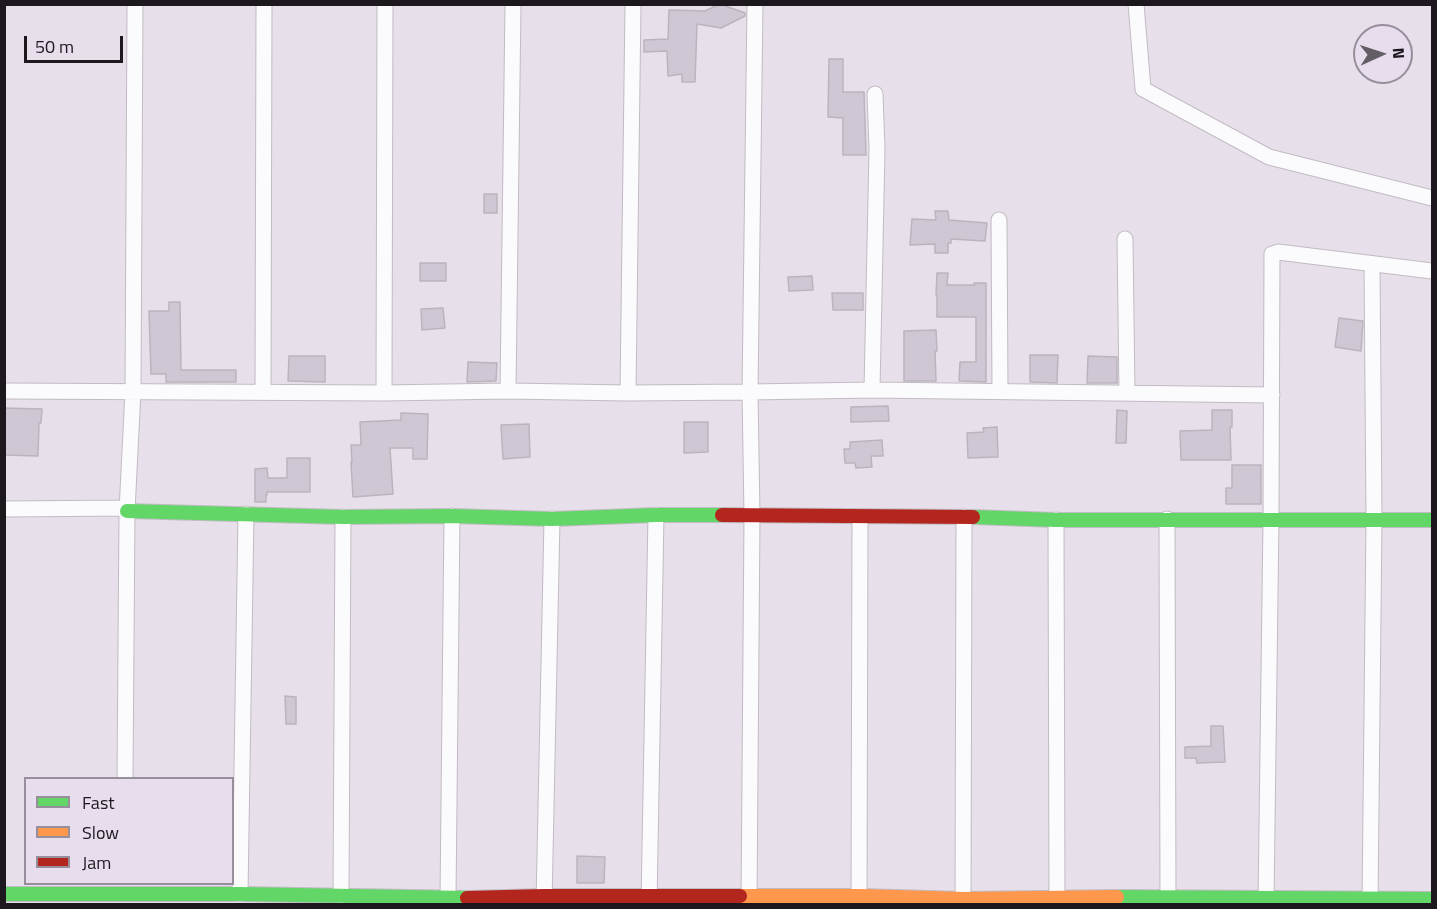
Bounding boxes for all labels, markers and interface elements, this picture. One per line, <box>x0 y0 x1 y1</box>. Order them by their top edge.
scale bar <box>27 24 126 62</box>
north arrow <box>1353 24 1413 84</box>
text: 50 m <box>35 33 74 60</box>
text: N <box>1387 47 1411 59</box>
legend <box>24 777 234 885</box>
text: Fast <box>82 789 115 816</box>
text: Slow <box>82 819 119 846</box>
text: Jam <box>82 849 111 876</box>

